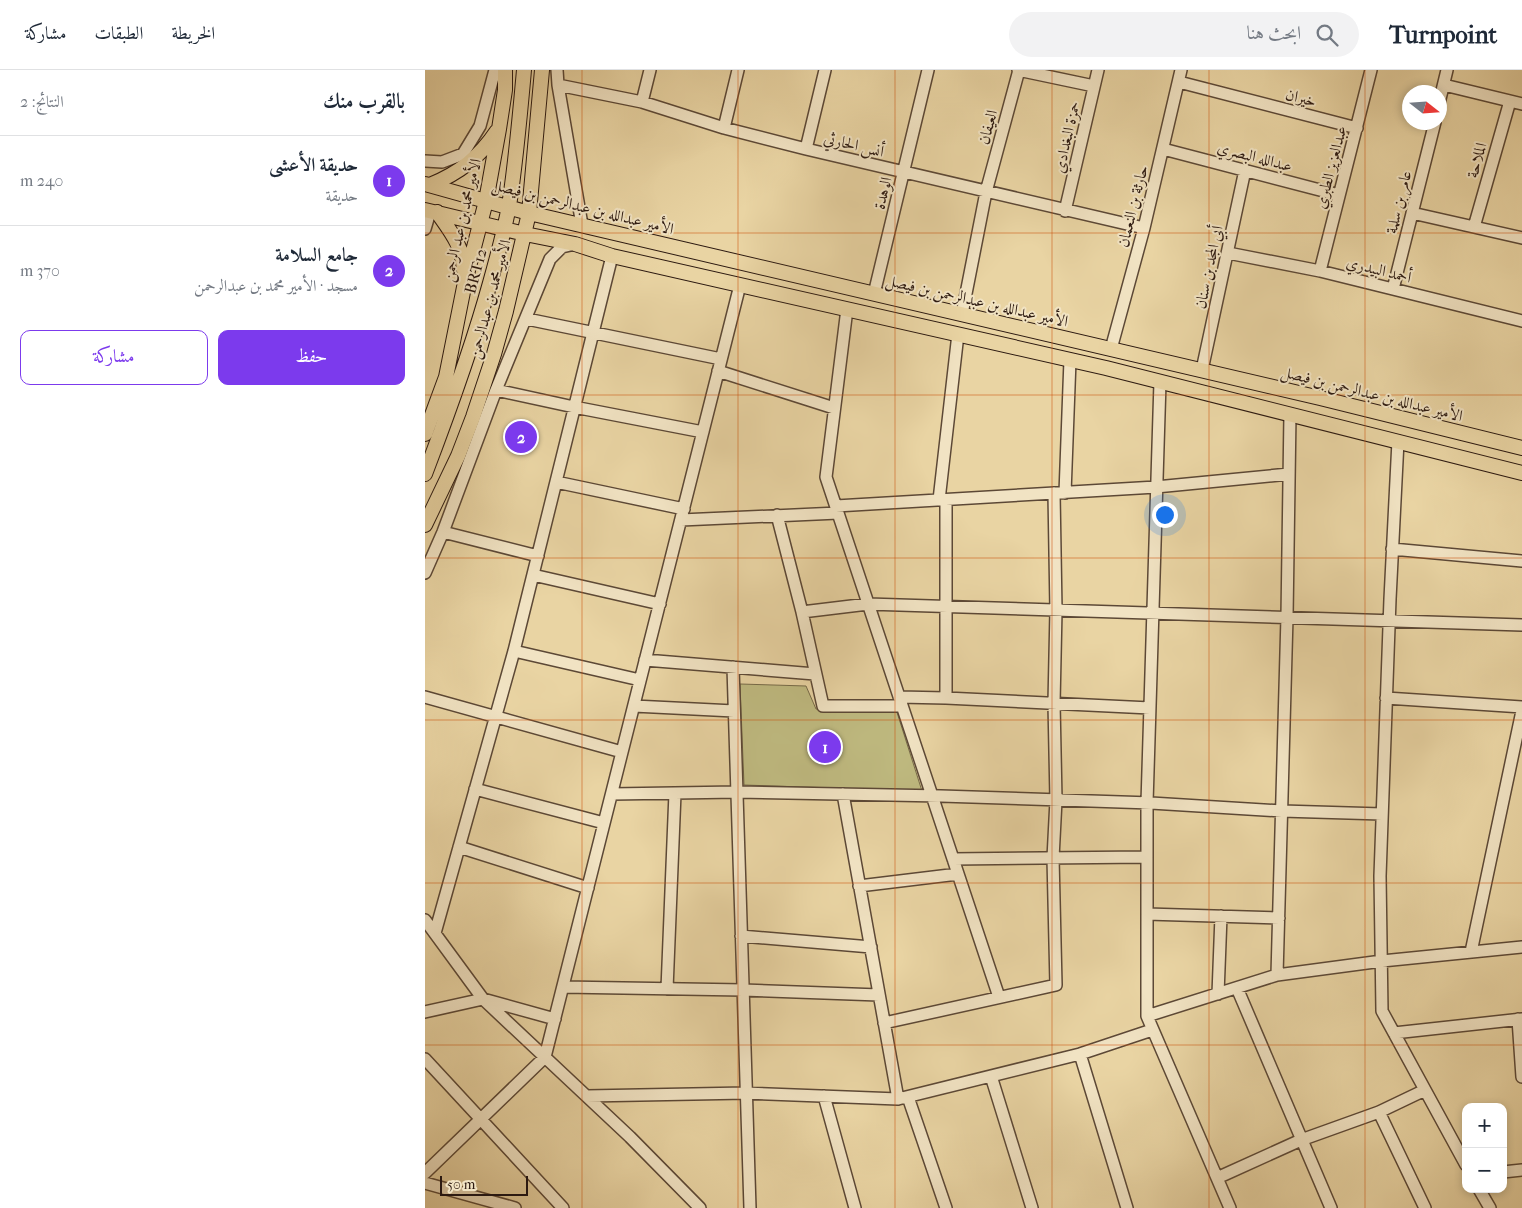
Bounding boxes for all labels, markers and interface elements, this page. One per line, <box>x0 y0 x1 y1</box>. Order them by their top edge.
search box <box>1009 12 1359 57</box>
icon: search <box>1313 21 1341 49</box>
text: Turnpoint <box>1389 21 1497 49</box>
text: ابحث هنا <box>1246 22 1301 44</box>
text: مشاركة <box>25 23 66 44</box>
text: الطبقات <box>94 23 143 44</box>
text: الخريطة <box>171 23 215 44</box>
street label: خيران <box>1283 85 1318 110</box>
north arrow <box>1402 85 1447 130</box>
text: بالقرب منك <box>323 89 405 113</box>
text: النتائج: 2 <box>20 92 64 111</box>
street label: حمزة البغدادي <box>1049 99 1087 175</box>
street label: العيفان <box>974 108 1001 146</box>
street label: عبدالعزيز الطبري <box>1310 124 1354 211</box>
street label: أنس الحارثي <box>821 126 887 164</box>
street label: عبدالله البصري <box>1214 137 1295 179</box>
street label: الملاحة <box>1462 140 1491 180</box>
text: حديقة الأعشى <box>269 154 358 176</box>
street label: الأمير محمد بن عبد الرحمن <box>436 156 487 284</box>
street label: حارثة بن النعمان <box>1113 163 1153 249</box>
street label: عامر بن سلمة <box>1381 169 1417 236</box>
text: 240 m <box>20 171 63 190</box>
text: 1 <box>386 171 392 190</box>
street label: الأمير عبدالله بن عبدالرحمن بن فيصل <box>489 173 676 240</box>
street label: الوهدة <box>869 175 897 211</box>
text: حديقة <box>326 186 358 205</box>
street label: أبي المجد بن سنان <box>1188 223 1230 311</box>
street label: الأمير محمد بن عبدالرحمن <box>463 237 516 361</box>
text: جامع السلامة <box>275 244 358 266</box>
street label: BRT12 <box>460 246 491 296</box>
street label: أحمد البيدري <box>1344 250 1414 290</box>
text: 370 m <box>20 261 60 280</box>
text: 2 <box>385 261 393 280</box>
street label: الأمير عبدالله بن عبدالرحمن بن فيصل <box>883 268 1070 333</box>
text: مسجد · الأمير محمد بن عبدالرحمن <box>194 276 358 295</box>
button: مشاركة <box>20 330 208 385</box>
button: حفظ <box>218 330 405 385</box>
street label: الأمير عبدالله بن عبدالرحمن بن فيصل <box>1278 360 1465 427</box>
pin: 2 <box>505 418 537 456</box>
your location <box>1152 502 1178 528</box>
pin: 1 <box>809 728 841 766</box>
map controls <box>1462 1103 1507 1193</box>
button: + <box>1462 1103 1507 1148</box>
button: − <box>1462 1148 1507 1193</box>
scale bar <box>440 1173 527 1196</box>
text: 50 m <box>447 1176 475 1193</box>

